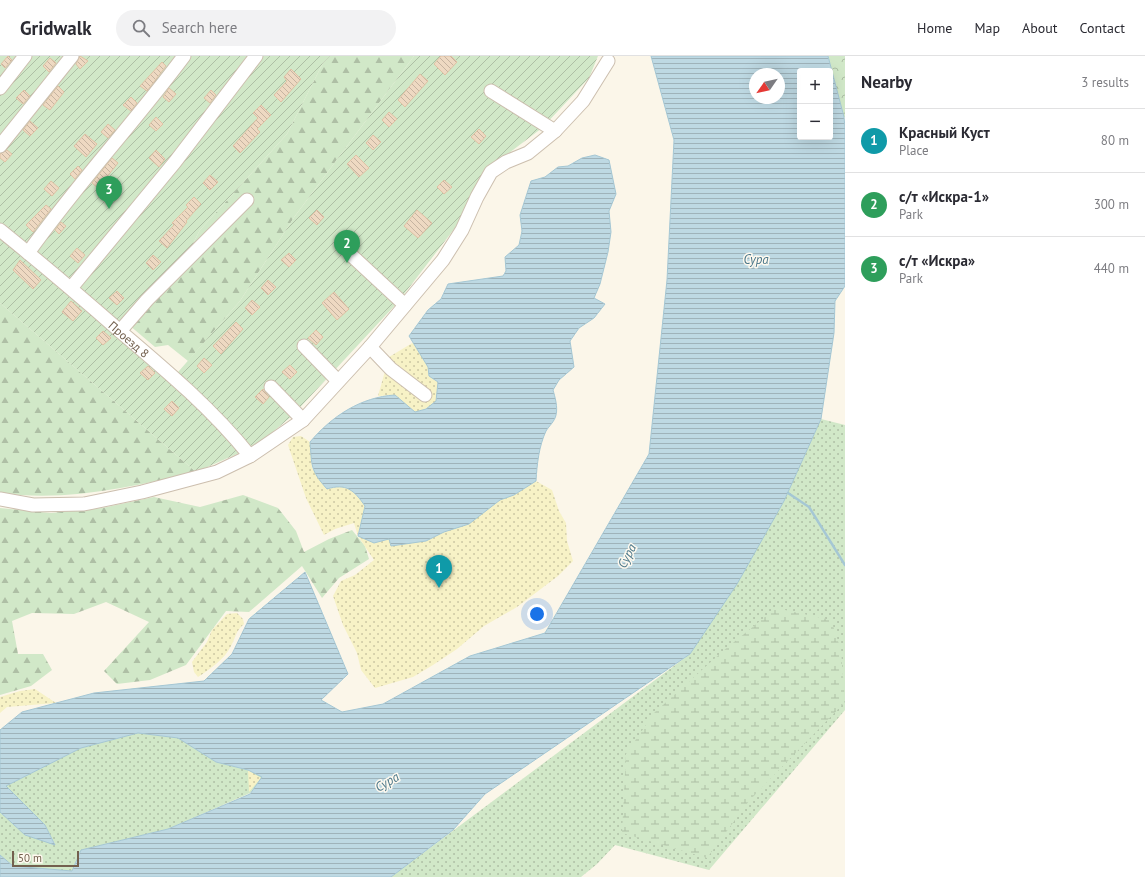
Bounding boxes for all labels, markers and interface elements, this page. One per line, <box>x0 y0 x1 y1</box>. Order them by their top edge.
search box <box>116 10 396 46</box>
text: Gridwalk <box>20 16 92 40</box>
icon: search <box>130 17 152 39</box>
text: Search here <box>162 18 237 37</box>
text: Home <box>917 19 952 37</box>
text: Map <box>974 19 1000 37</box>
text: About <box>1022 19 1058 37</box>
text: Contact <box>1080 19 1125 37</box>
north arrow <box>749 68 785 104</box>
map controls <box>797 68 833 140</box>
button: + <box>797 68 833 104</box>
text: Nearby <box>861 71 912 93</box>
text: 3 results <box>1081 74 1129 91</box>
button: − <box>797 104 833 140</box>
text: Красный Куст <box>899 123 990 142</box>
text: 1 <box>870 132 878 149</box>
text: 80 m <box>1101 132 1129 149</box>
text: Place <box>899 142 929 159</box>
pin: 3 <box>96 176 122 209</box>
text: с/т «Искра-1» <box>899 187 989 206</box>
text: 2 <box>870 196 878 213</box>
text: 300 m <box>1094 196 1129 213</box>
text: Park <box>899 206 923 223</box>
pin: 2 <box>334 230 360 263</box>
water label: Сура <box>743 251 769 268</box>
text: с/т «Искра» <box>899 251 975 270</box>
text: 3 <box>870 260 878 277</box>
text: 440 m <box>1094 260 1129 277</box>
text: Park <box>899 270 923 287</box>
street label: Проезд 8 <box>106 317 153 360</box>
water label: Сура <box>614 540 641 571</box>
pin: 1 <box>426 555 452 588</box>
your location <box>527 604 547 624</box>
water label: Сура <box>372 768 403 796</box>
scale bar <box>12 849 79 868</box>
text: 50 m <box>18 851 42 865</box>

